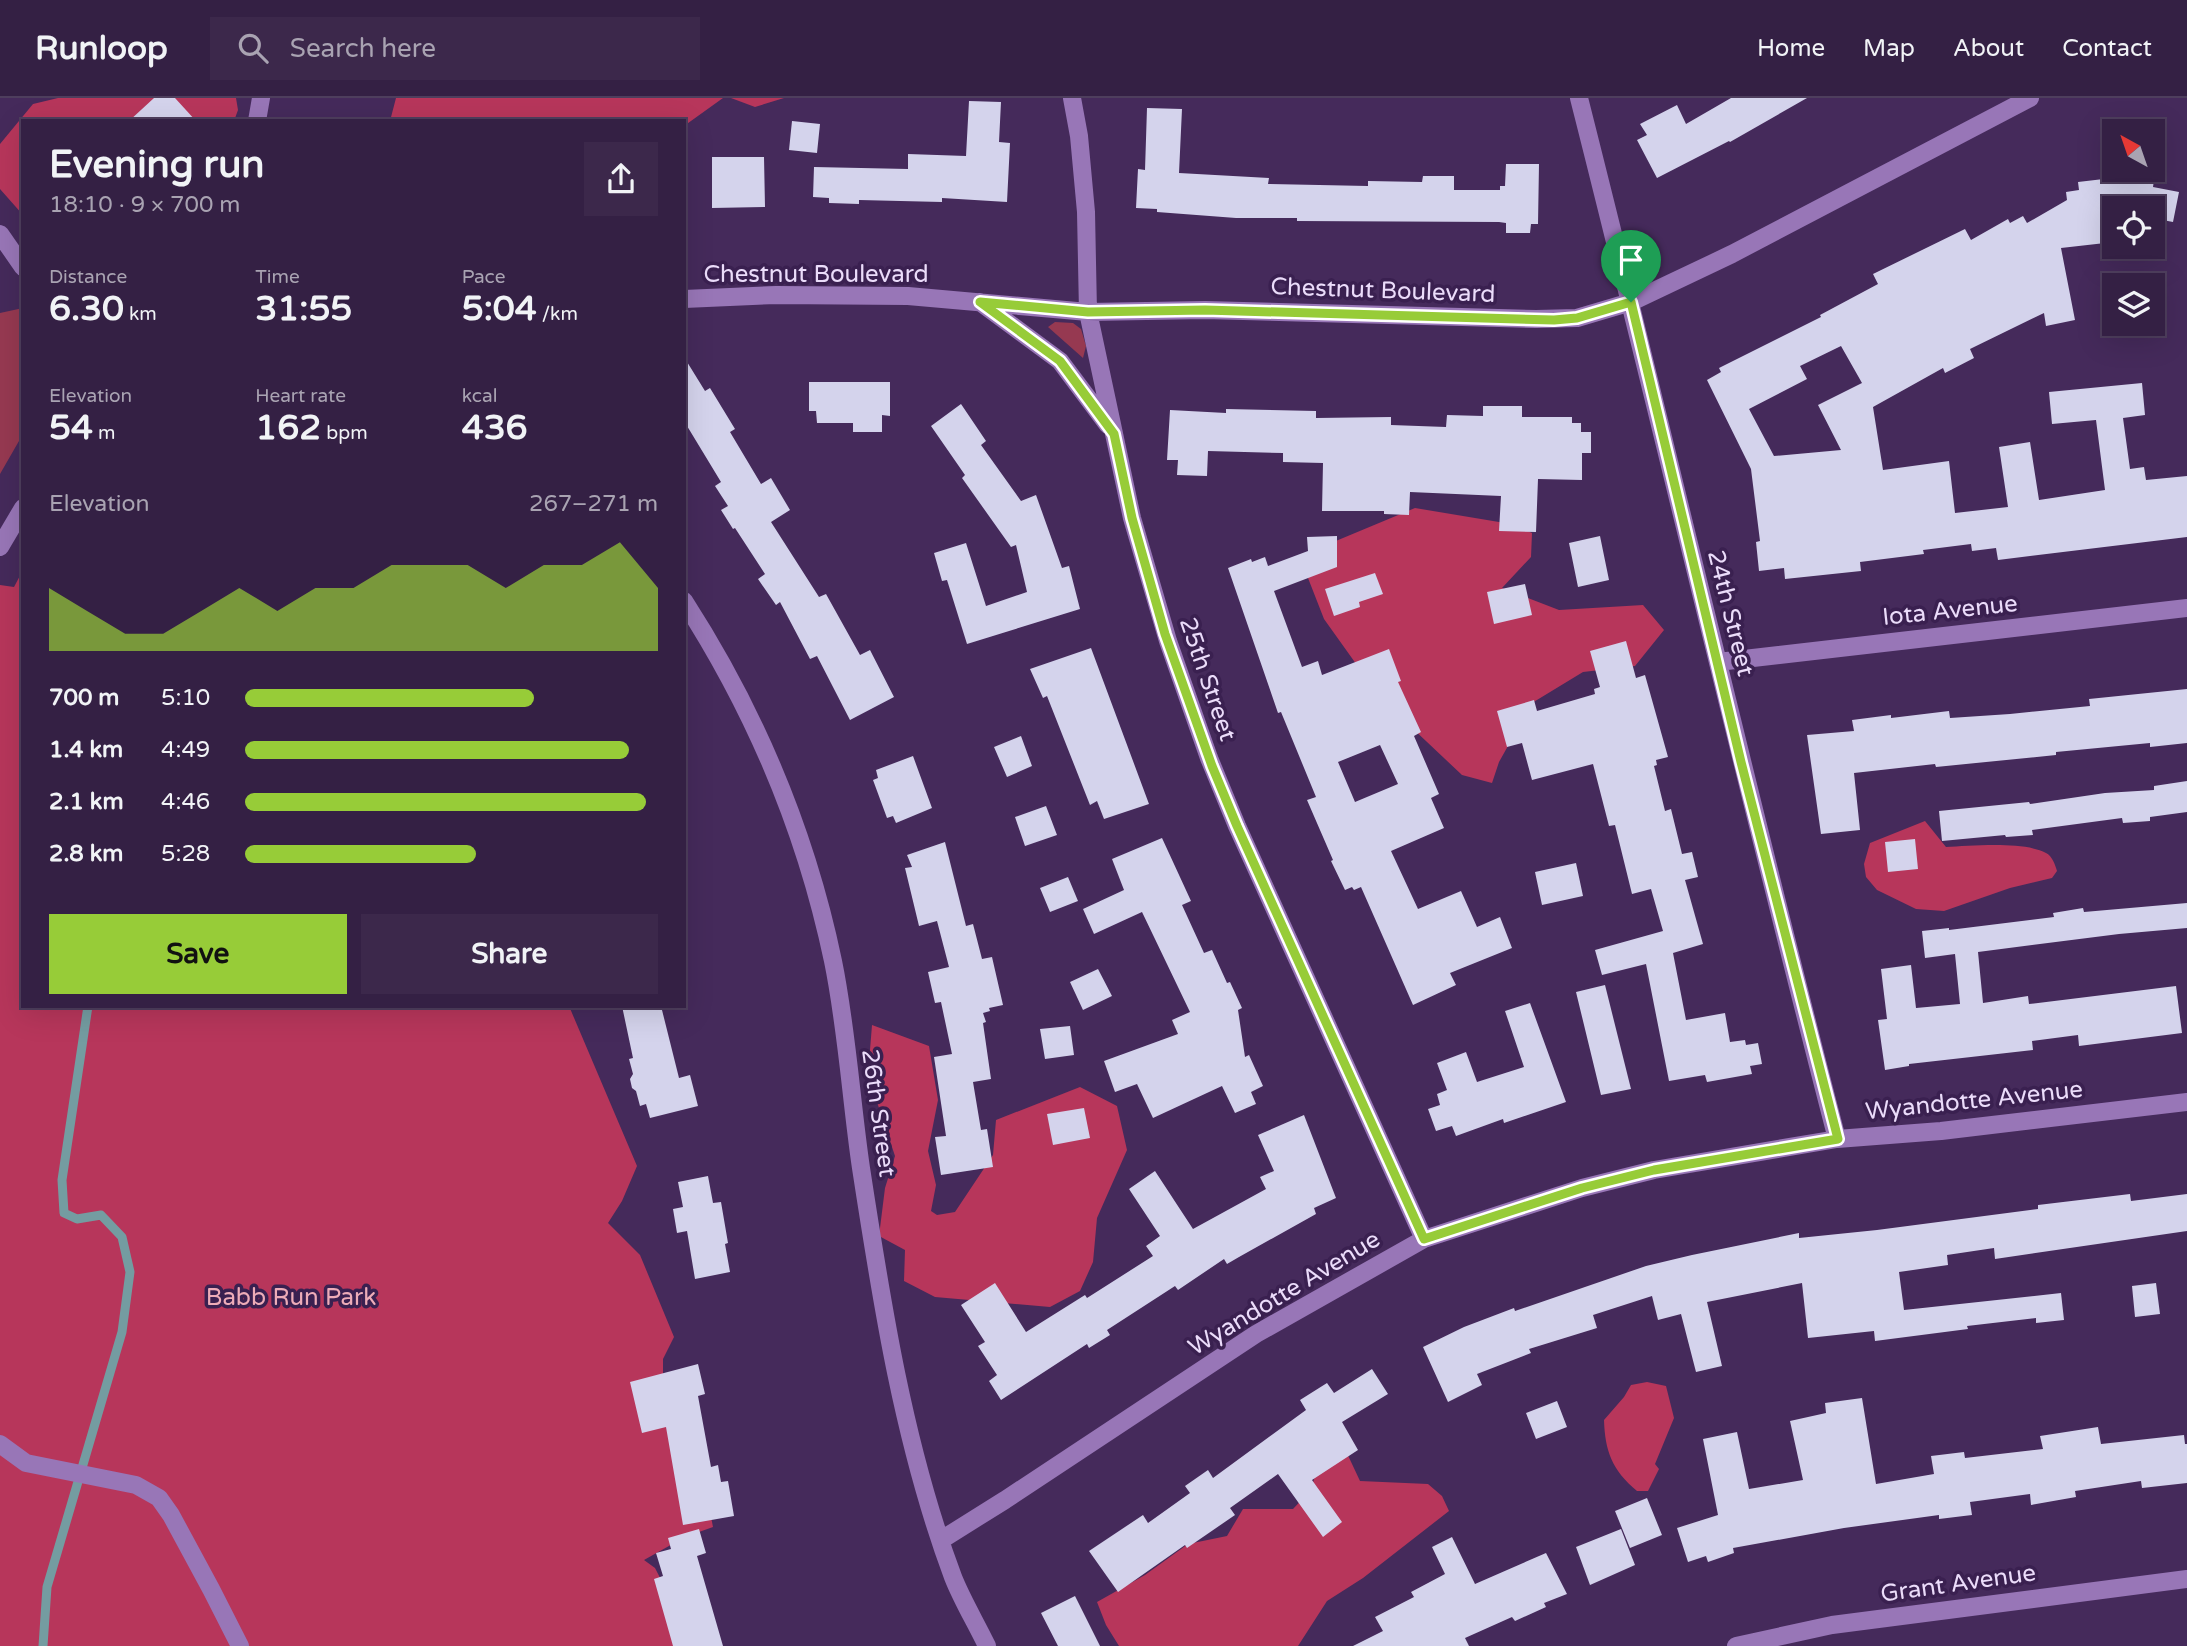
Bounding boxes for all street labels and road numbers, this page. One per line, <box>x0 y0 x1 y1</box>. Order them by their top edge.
street label: Chestnut Boulevard <box>703 260 929 289</box>
street label: Chestnut Boulevard <box>1270 272 1496 309</box>
street label: 24th Street <box>1701 547 1760 679</box>
street label: Iota Avenue <box>1881 589 2019 632</box>
street label: 25th Street <box>1173 614 1242 745</box>
street label: 26th Street <box>855 1047 902 1179</box>
street label: Wyandotte Avenue <box>1864 1075 2084 1126</box>
street label: Wyandotte Avenue <box>1183 1225 1385 1362</box>
street label: Grant Avenue <box>1879 1558 2038 1609</box>

